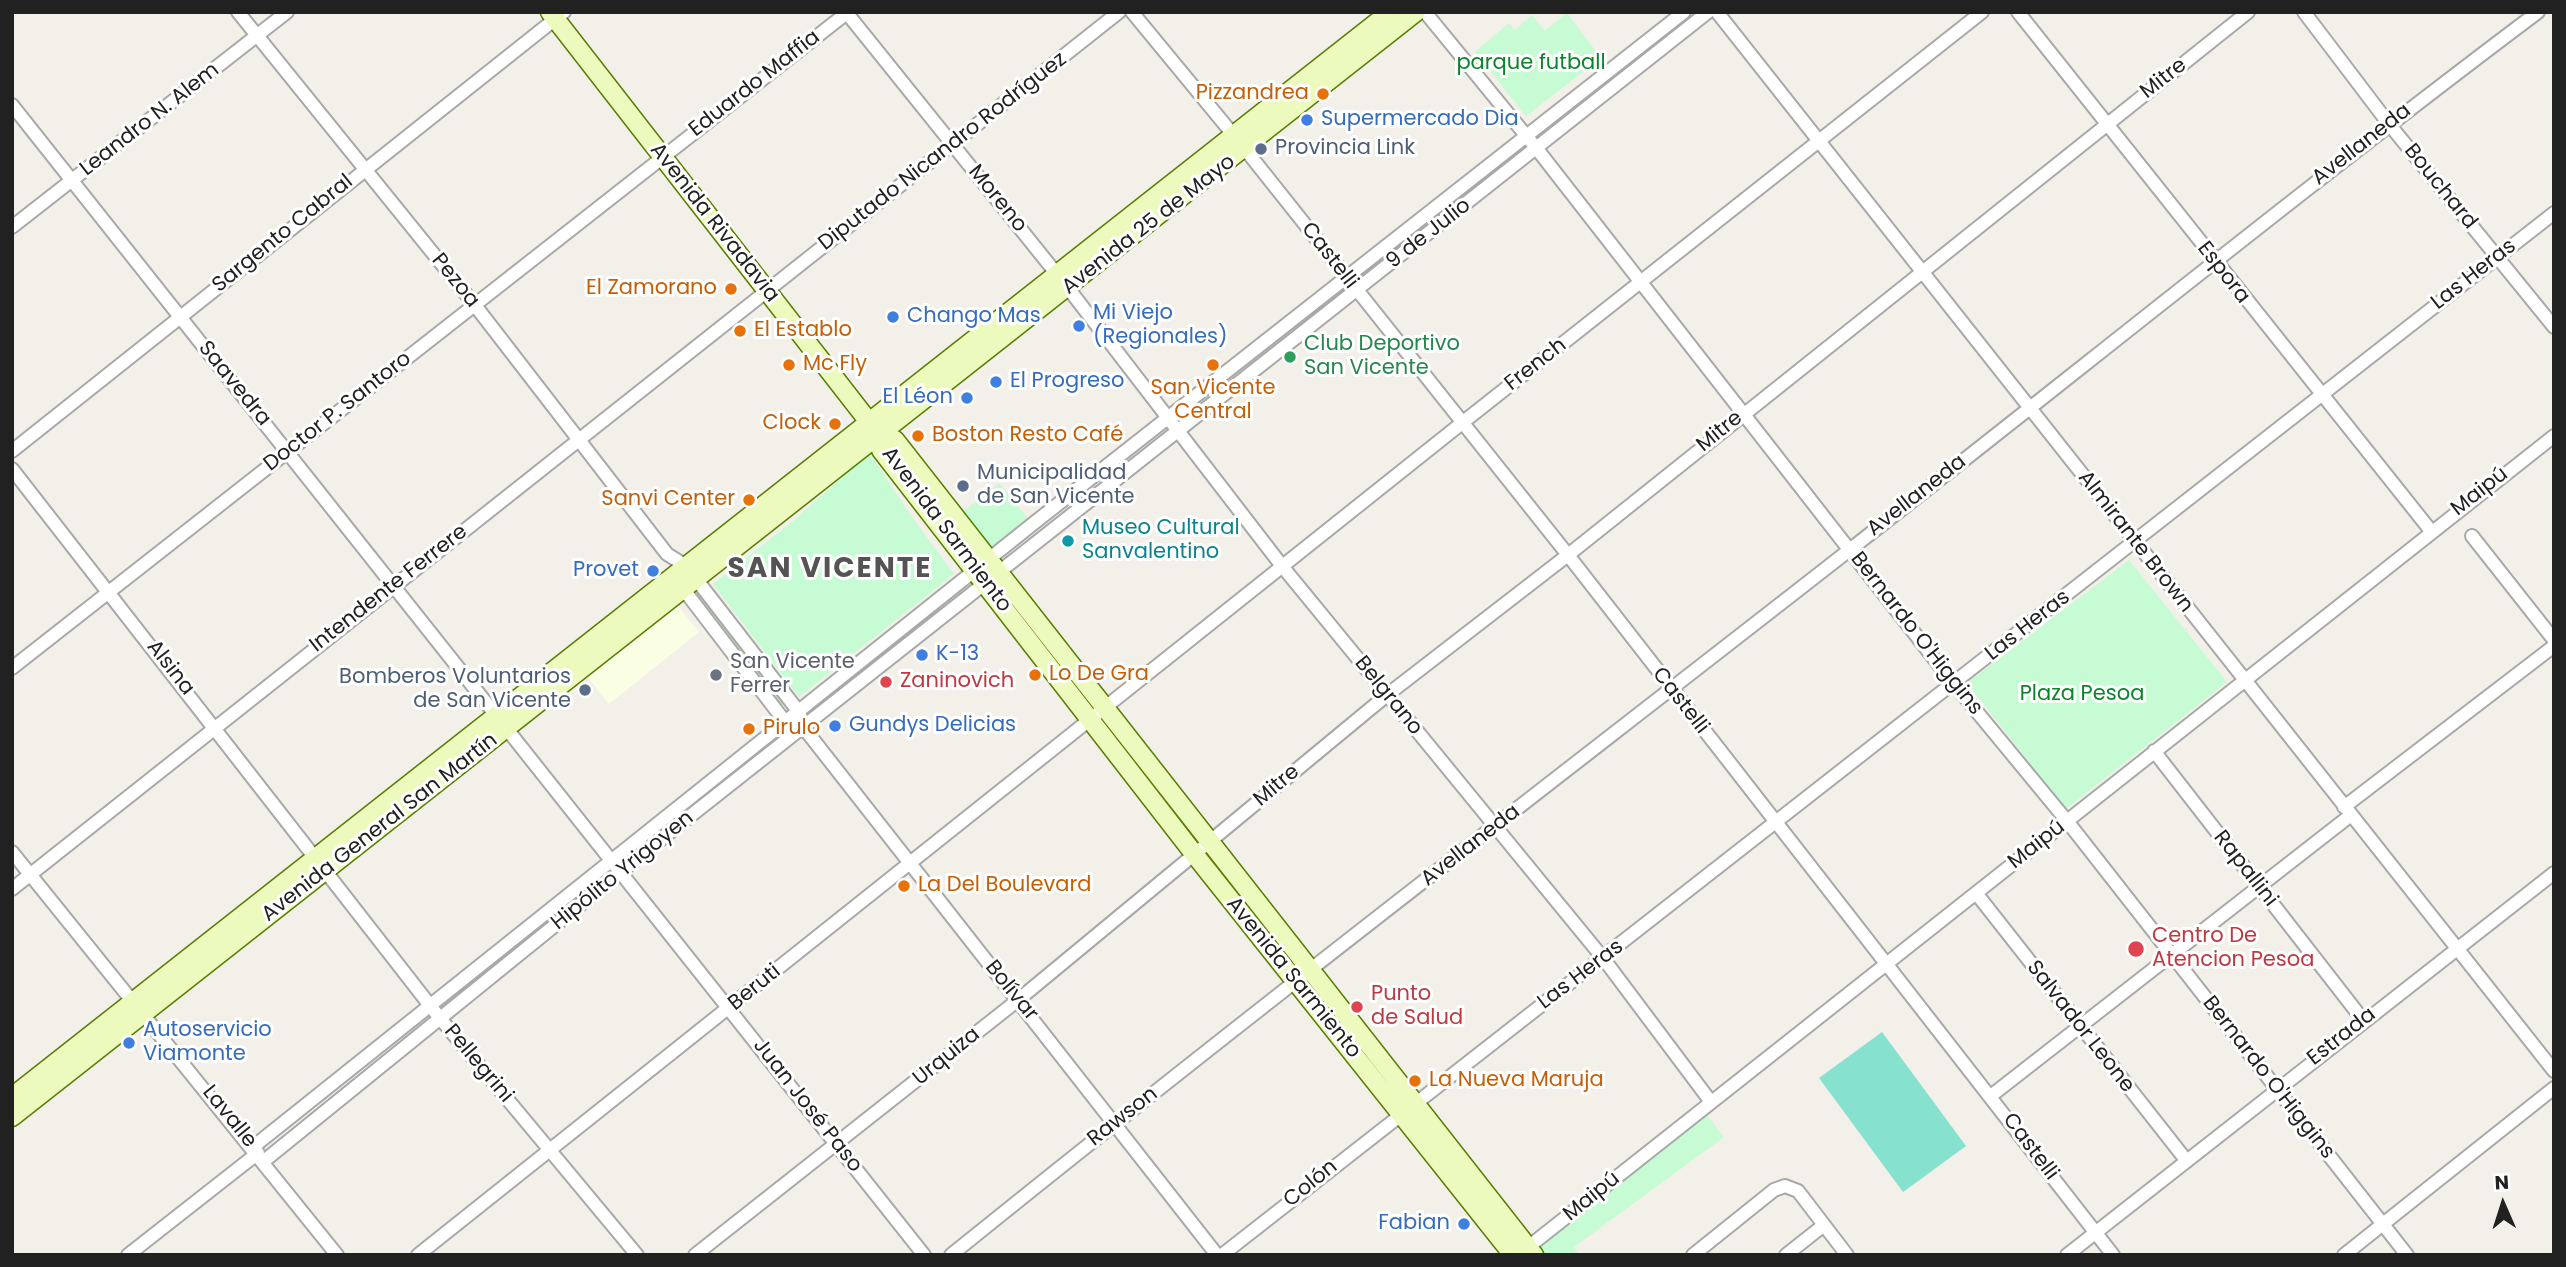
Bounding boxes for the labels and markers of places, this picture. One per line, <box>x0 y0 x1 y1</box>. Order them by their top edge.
place label: Pizzandrea <box>1196 81 1309 107</box>
marker: Pizzandrea <box>1315 86 1331 102</box>
place label: Supermercado Dia <box>1321 107 1519 133</box>
marker: Supermercado Dia <box>1299 112 1315 128</box>
place label: Provincia Link <box>1275 136 1415 162</box>
marker: Provincia Link <box>1253 141 1269 157</box>
place label: El Zamorano <box>586 276 717 302</box>
marker: El Zamorano <box>723 281 739 297</box>
place label: Mi Viejo (Regionales) <box>1093 301 1227 351</box>
place label: Chango Mas <box>907 304 1041 330</box>
marker: Chango Mas <box>885 309 901 325</box>
place label: El Establo <box>754 318 852 344</box>
marker: Mi Viejo (Regionales) <box>1071 318 1087 334</box>
marker: El Establo <box>732 323 748 339</box>
place label: Club Deportivo San Vicente <box>1304 332 1460 382</box>
marker: Club Deportivo San Vicente <box>1282 349 1298 365</box>
place label: Mc Fly <box>803 352 867 378</box>
marker: Mc Fly <box>781 357 797 373</box>
marker: San Vicente Central <box>1205 357 1221 373</box>
place label: El Progreso <box>1010 369 1124 395</box>
marker: El Progreso <box>988 374 1004 390</box>
place label: San Vicente Central <box>1151 376 1275 426</box>
place label: El Léon <box>882 385 953 411</box>
marker: El Léon <box>959 390 975 406</box>
place label: Clock <box>763 411 821 437</box>
marker: Clock <box>827 416 843 432</box>
place label: Boston Resto Café <box>932 423 1123 449</box>
marker: Boston Resto Café <box>910 428 926 444</box>
place label: Municipalidad de San Vicente <box>977 461 1135 511</box>
marker: Municipalidad de San Vicente <box>955 478 971 494</box>
place label: Sanvi Center <box>601 487 735 513</box>
marker: Sanvi Center <box>741 492 757 508</box>
place label: Museo Cultural Sanvalentino <box>1082 516 1240 566</box>
marker: Museo Cultural Sanvalentino <box>1060 533 1076 549</box>
place label: Provet <box>573 558 639 584</box>
marker: Provet <box>645 563 661 579</box>
place label: K-13 <box>936 642 979 668</box>
marker: K-13 <box>914 647 930 663</box>
place label: San Vicente Ferrer <box>730 650 855 700</box>
place label: Lo De Gra <box>1049 662 1149 688</box>
place label: Bomberos Voluntarios de San Vicente <box>339 665 571 715</box>
marker: San Vicente Ferrer <box>708 667 724 683</box>
marker: Lo De Gra <box>1027 667 1043 683</box>
place label: Zaninovich <box>900 669 1014 695</box>
marker: Zaninovich <box>878 674 894 690</box>
marker: Bomberos Voluntarios de San Vicente <box>577 682 593 698</box>
place label: Gundys Delicias <box>849 713 1016 739</box>
place label: Pirulo <box>763 716 820 742</box>
marker: Gundys Delicias <box>827 718 843 734</box>
marker: Pirulo <box>741 721 757 737</box>
place label: La Del Boulevard <box>918 873 1091 899</box>
marker: La Del Boulevard <box>896 878 912 894</box>
place label: Centro De Atencion Pesoa <box>2152 924 2314 974</box>
marker: Centro De Atencion Pesoa <box>2126 939 2146 959</box>
place label: Punto de Salud <box>1371 982 1463 1032</box>
marker: Punto de Salud <box>1349 999 1365 1015</box>
place label: Autoservicio Viamonte <box>143 1018 272 1068</box>
marker: Autoservicio Viamonte <box>121 1035 137 1051</box>
place label: La Nueva Maruja <box>1429 1068 1604 1094</box>
marker: La Nueva Maruja <box>1407 1073 1423 1089</box>
place label: Fabian <box>1378 1211 1450 1237</box>
marker: Fabian <box>1456 1216 1472 1232</box>

